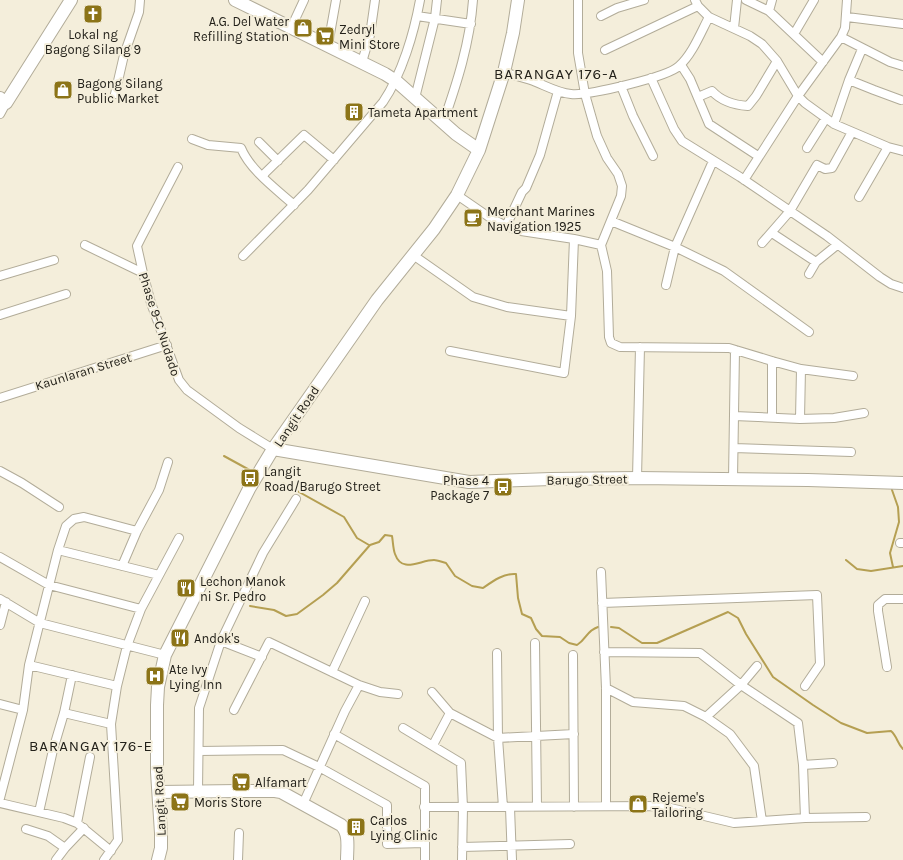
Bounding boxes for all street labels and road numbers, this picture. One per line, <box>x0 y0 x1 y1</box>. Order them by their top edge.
street label: Phase 9-C Nudado <box>136 270 183 378</box>
street label: Kaunlaran Street <box>33 350 133 393</box>
street label: Langit Road <box>271 383 322 450</box>
street label: Barugo Street <box>546 471 628 488</box>
street label: Langit Road <box>150 766 169 836</box>

